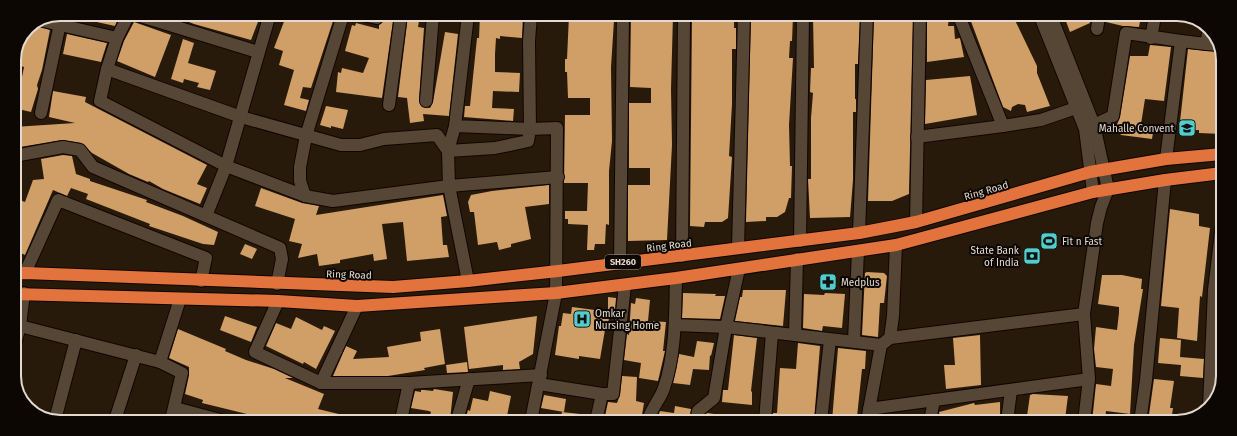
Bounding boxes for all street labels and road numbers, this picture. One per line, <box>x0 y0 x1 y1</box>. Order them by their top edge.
street label: Ring Road <box>963 179 1010 203</box>
street label: Ring Road <box>646 237 693 255</box>
road number: SH260 <box>605 255 641 269</box>
street label: Ring Road <box>326 268 372 282</box>

